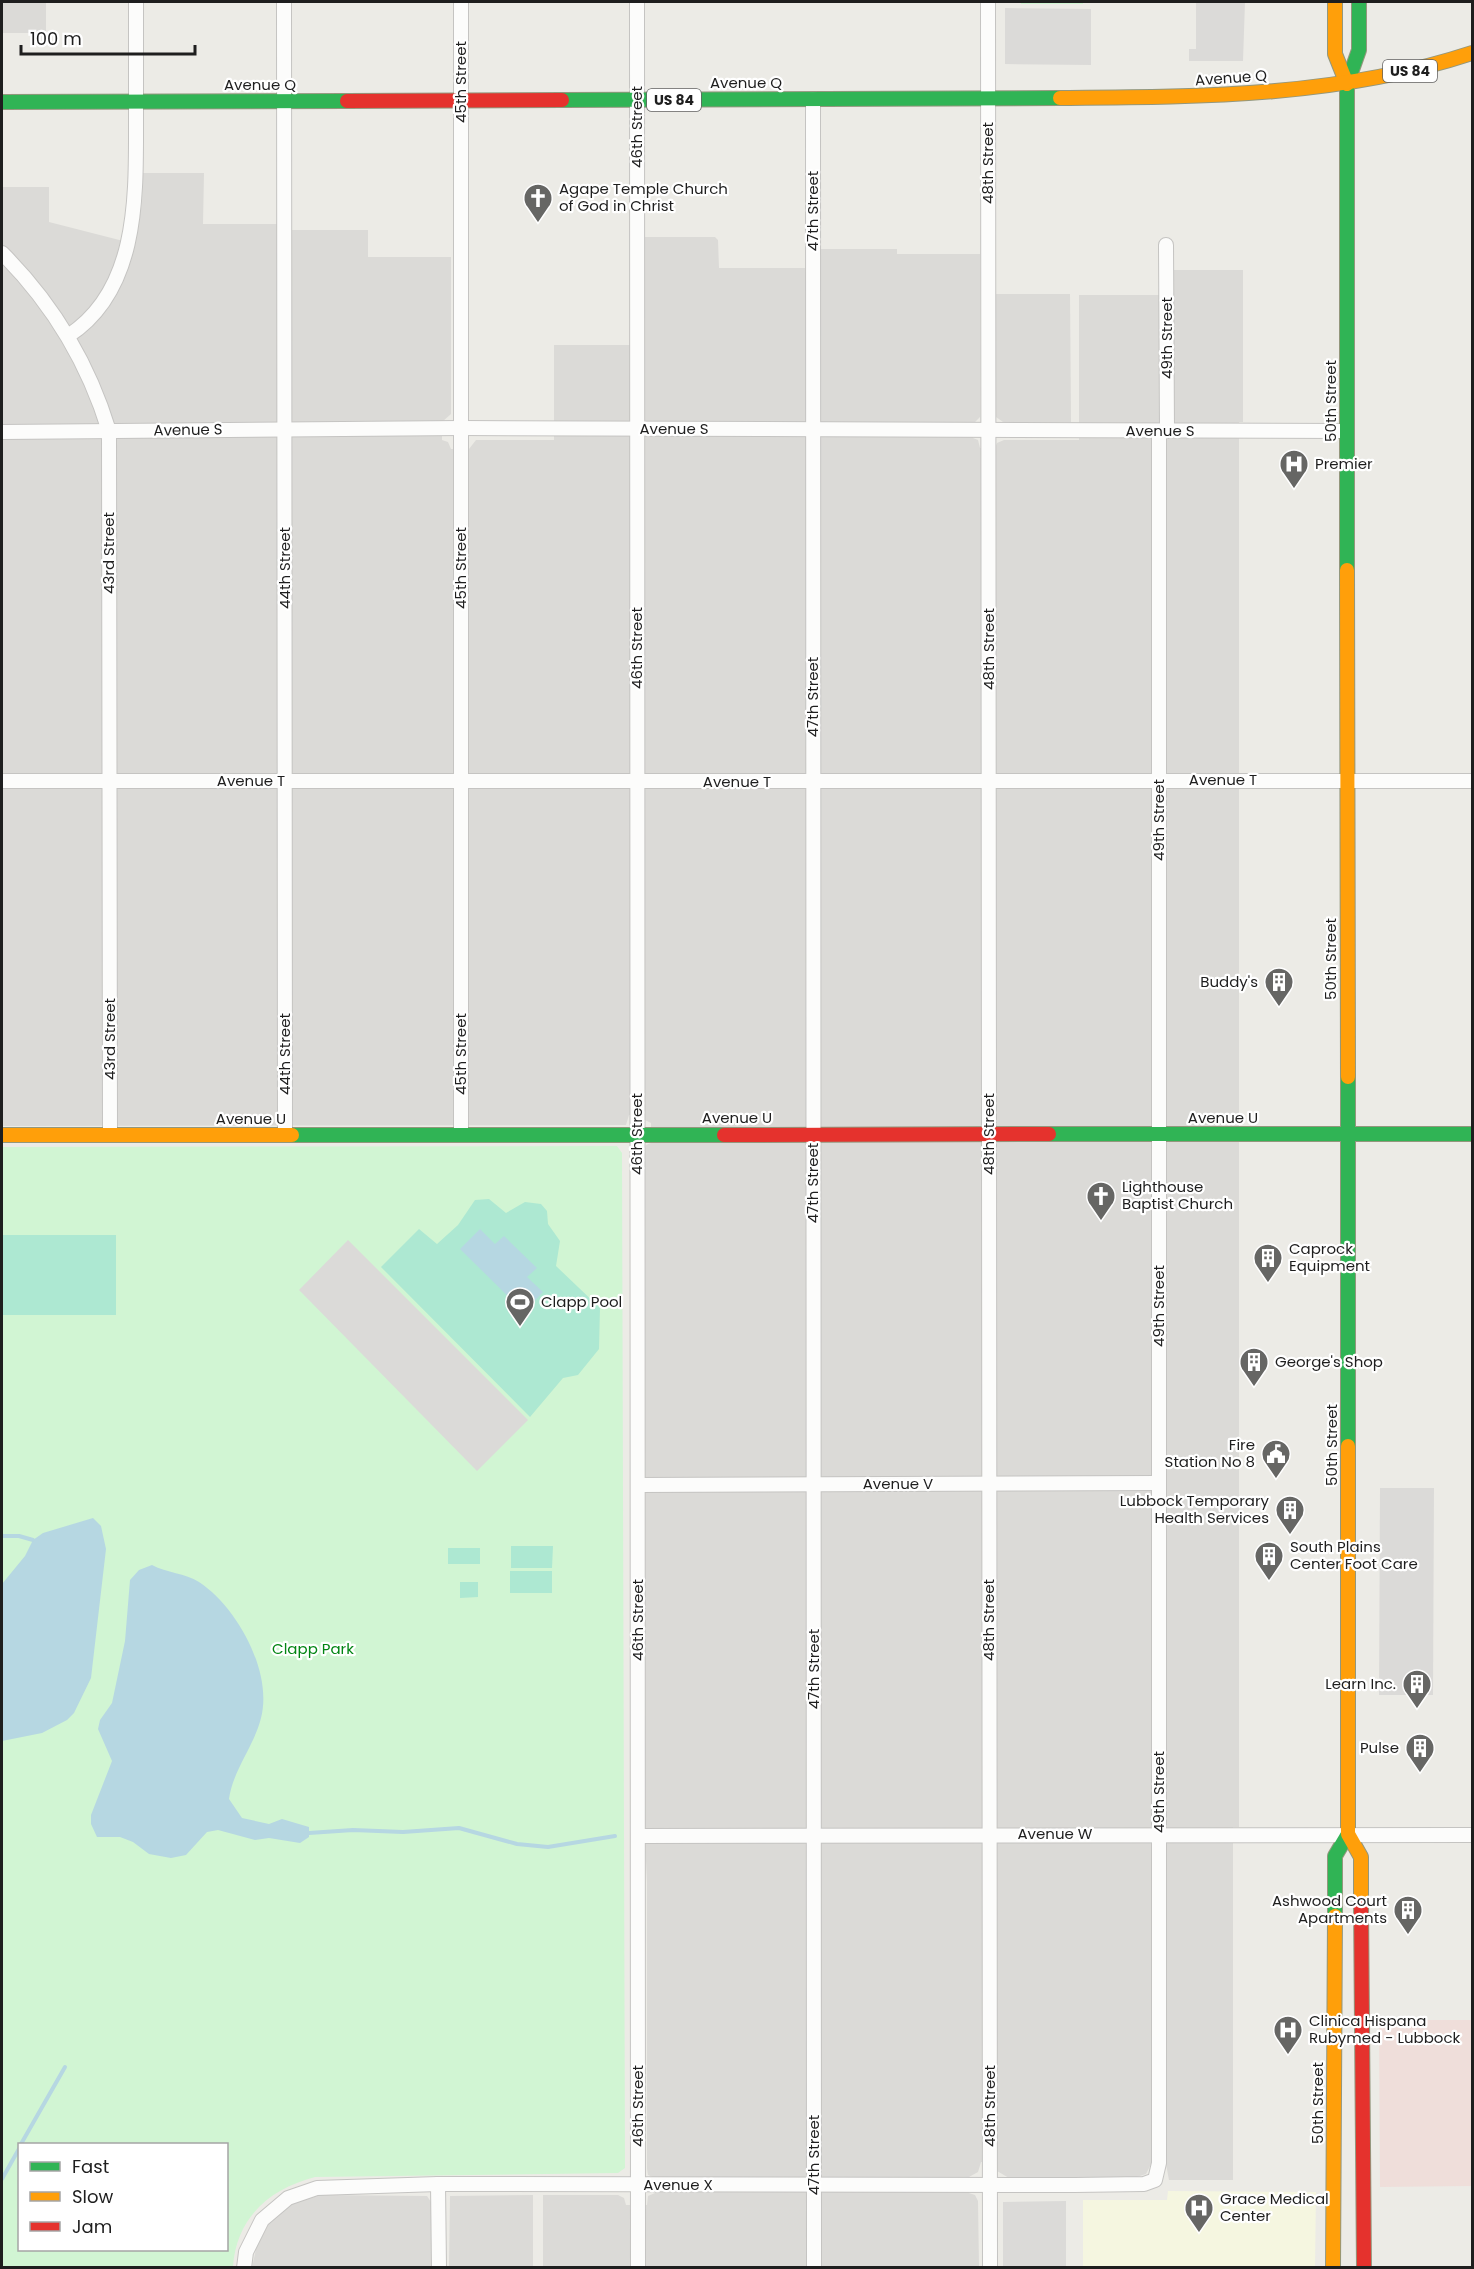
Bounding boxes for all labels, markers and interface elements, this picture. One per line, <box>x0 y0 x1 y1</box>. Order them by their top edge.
scale bar <box>21 18 195 56</box>
text: 100 m <box>30 26 82 51</box>
street label: 45th Street <box>450 41 471 123</box>
road number: US 84 <box>1383 60 1437 82</box>
street label: Avenue Q <box>1194 64 1268 90</box>
street label: Avenue Q <box>710 72 782 93</box>
street label: Avenue Q <box>224 74 296 95</box>
street label: 46th Street <box>626 86 647 168</box>
road number: US 84 <box>647 89 701 111</box>
street label: 48th Street <box>977 122 998 204</box>
street label: 47th Street <box>802 171 823 251</box>
place label: Agape Temple Church of God in Christ <box>559 178 728 216</box>
church icon: Agape Temple Church of God in Christ <box>522 182 554 224</box>
street label: 49th Street <box>1156 297 1177 379</box>
street label: 50th Street <box>1320 360 1341 442</box>
street label: Avenue S <box>153 418 223 441</box>
street label: Avenue S <box>639 418 709 439</box>
street label: Avenue S <box>1125 420 1195 441</box>
hospital icon: Premier <box>1278 448 1310 490</box>
place label: Premier <box>1315 453 1373 474</box>
street label: 43rd Street <box>98 512 119 594</box>
street label: 44th Street <box>274 527 295 609</box>
street label: 45th Street <box>450 527 471 609</box>
street label: 46th Street <box>626 607 647 689</box>
street label: 48th Street <box>978 608 999 690</box>
street label: 47th Street <box>802 657 823 737</box>
street label: Avenue T <box>1189 769 1257 790</box>
street label: Avenue T <box>217 770 285 791</box>
street label: Avenue T <box>703 771 771 792</box>
street label: 49th Street <box>1148 779 1169 861</box>
street label: 50th Street <box>1320 918 1341 1000</box>
building icon: Buddy's <box>1263 966 1295 1008</box>
place label: Buddy's <box>1200 971 1258 992</box>
street label: 43rd Street <box>99 998 120 1080</box>
street label: 44th Street <box>274 1013 295 1095</box>
street label: 45th Street <box>450 1013 471 1095</box>
street label: 46th Street <box>626 1093 647 1175</box>
street label: 48th Street <box>978 1093 999 1175</box>
street label: Avenue U <box>702 1107 772 1128</box>
street label: Avenue U <box>1188 1107 1258 1128</box>
street label: Avenue U <box>216 1108 286 1129</box>
street label: 47th Street <box>802 1143 823 1223</box>
place label: Lighthouse Baptist Church <box>1122 1176 1233 1214</box>
church icon: Lighthouse Baptist Church <box>1085 1180 1117 1222</box>
place label: Caprock Equipment <box>1289 1238 1370 1276</box>
building icon: Caprock Equipment <box>1252 1242 1284 1284</box>
street label: 49th Street <box>1148 1265 1169 1347</box>
sports icon: Clapp Pool <box>504 1286 536 1328</box>
place label: Clapp Pool <box>541 1291 622 1312</box>
building icon: George's Shop <box>1238 1346 1270 1388</box>
place label: George's Shop <box>1275 1351 1383 1372</box>
street label: 50th Street <box>1321 1404 1342 1486</box>
place label: Fire Station No 8 <box>1165 1434 1255 1472</box>
public building icon: Fire Station No 8 <box>1260 1438 1292 1480</box>
street label: Avenue V <box>863 1473 933 1494</box>
place label: Lubbock Temporary Health Services <box>1120 1490 1270 1528</box>
building icon: Lubbock Temporary Health Services <box>1274 1494 1306 1536</box>
place label: South Plains Center Foot Care <box>1290 1536 1418 1574</box>
building icon: South Plains Center Foot Care <box>1253 1540 1285 1582</box>
street label: 46th Street <box>627 1579 648 1661</box>
street label: 48th Street <box>978 1579 999 1661</box>
street label: 47th Street <box>803 1629 824 1709</box>
park label: Clapp Park <box>272 1638 354 1659</box>
building icon: Learn Inc. <box>1401 1668 1433 1710</box>
place label: Learn Inc. <box>1325 1673 1396 1694</box>
building icon: Pulse <box>1404 1732 1436 1774</box>
place label: Pulse <box>1360 1737 1399 1758</box>
street label: 49th Street <box>1148 1751 1169 1833</box>
street label: Avenue W <box>1018 1823 1093 1844</box>
place label: Ashwood Court Apartments <box>1272 1890 1387 1928</box>
building icon: Ashwood Court Apartments <box>1392 1894 1424 1936</box>
place label: Clinica Hispana Rubymed - Lubbock <box>1309 2010 1461 2048</box>
hospital icon: Clinica Hispana Rubymed - Lubbock <box>1272 2014 1304 2056</box>
street label: 50th Street <box>1307 2062 1328 2144</box>
street label: 46th Street <box>627 2065 648 2147</box>
street label: 48th Street <box>979 2065 1000 2147</box>
street label: 47th Street <box>803 2115 824 2195</box>
legend <box>18 2143 228 2251</box>
text: Fast <box>72 2154 109 2179</box>
street label: Avenue X <box>643 2174 713 2195</box>
text: Slow <box>72 2184 114 2209</box>
place label: Grace Medical Center <box>1220 2188 1329 2226</box>
hospital icon: Grace Medical Center <box>1183 2192 1215 2234</box>
text: Jam <box>72 2214 112 2239</box>

